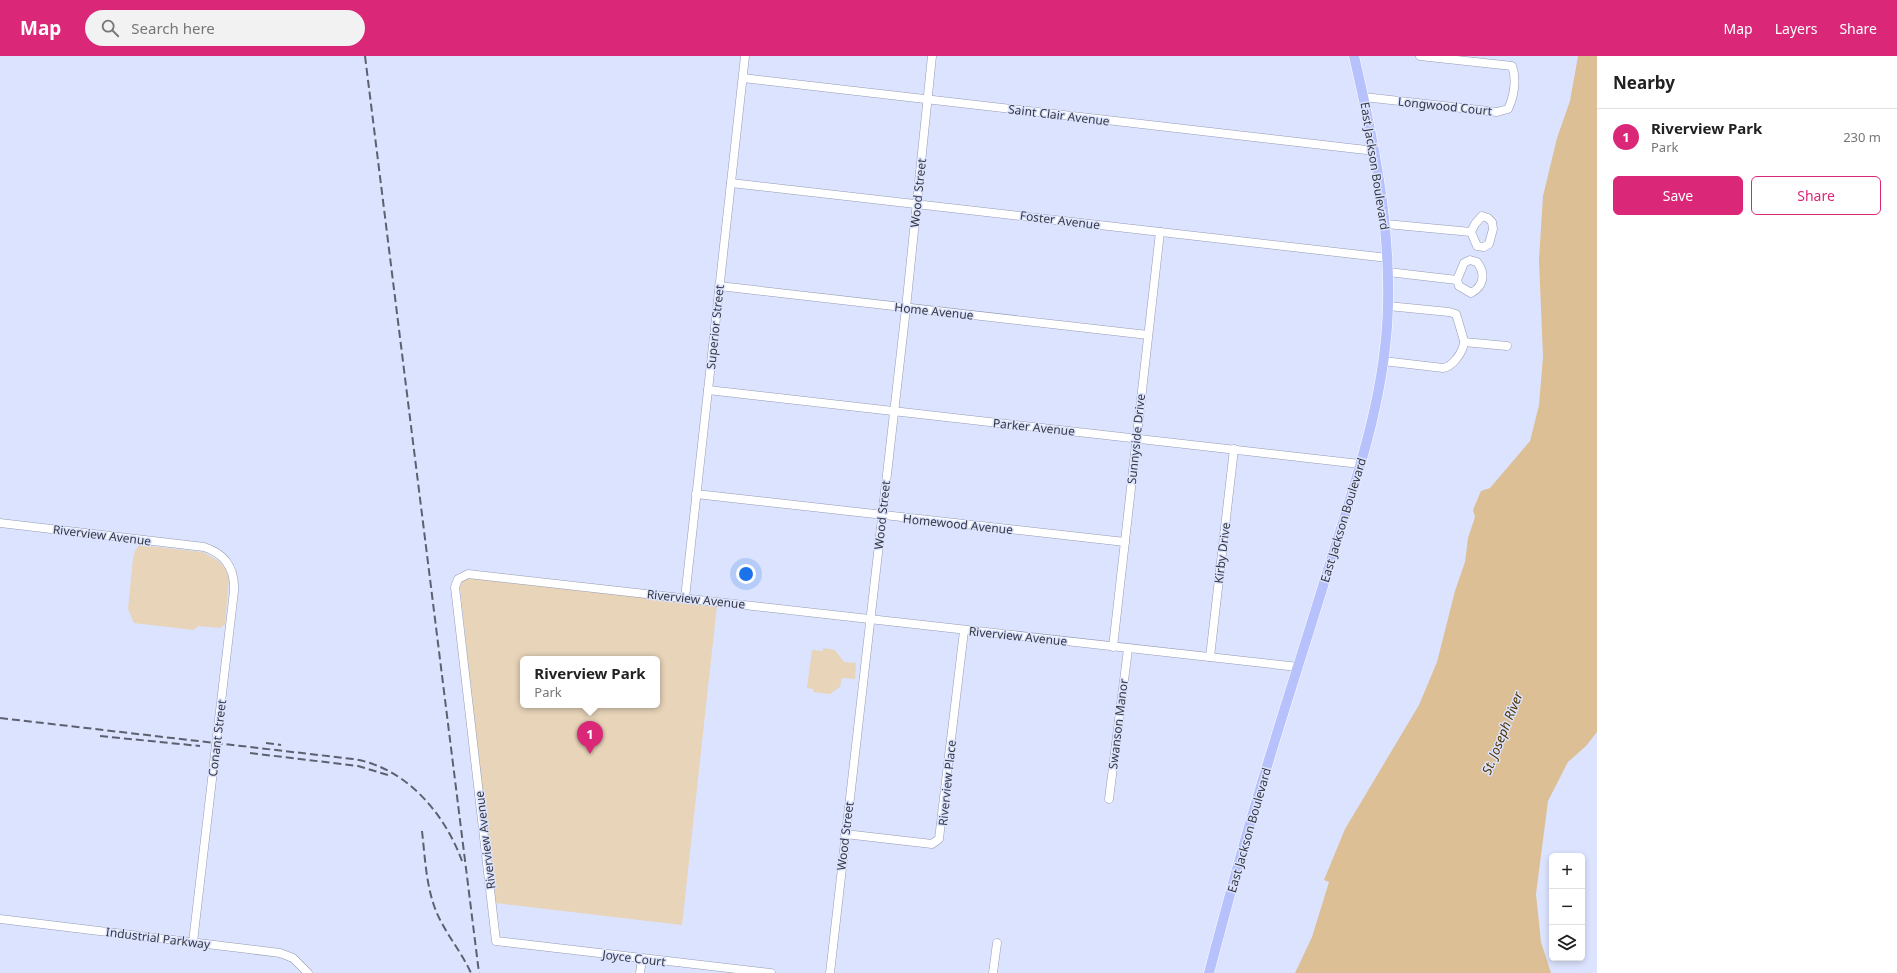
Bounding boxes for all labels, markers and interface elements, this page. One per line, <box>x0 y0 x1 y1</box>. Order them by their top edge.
search box <box>85 10 365 46</box>
text: Map <box>20 15 61 41</box>
icon: search <box>99 17 121 39</box>
text: Search here <box>131 18 215 38</box>
text: Map <box>1724 19 1753 38</box>
text: Layers <box>1775 19 1817 38</box>
text: Share <box>1839 19 1877 38</box>
text: Nearby <box>1613 71 1675 94</box>
street label: Longwood Court <box>1397 93 1493 119</box>
street label: Saint Clair Avenue <box>1007 100 1111 130</box>
street label: East Jackson Boulevard <box>1356 101 1394 231</box>
text: Riverview Park <box>1651 118 1762 138</box>
text: 1 <box>1622 128 1630 146</box>
text: 230 m <box>1843 128 1881 146</box>
text: Park <box>1651 138 1678 156</box>
street label: Wood Street <box>906 157 930 228</box>
button: Save <box>1613 176 1743 215</box>
button: Share <box>1751 176 1881 215</box>
street label: Foster Avenue <box>1019 207 1101 233</box>
street label: Superior Street <box>702 283 728 370</box>
street label: Home Avenue <box>894 298 975 324</box>
street label: Sunnyside Drive <box>1123 393 1149 485</box>
street label: Parker Avenue <box>992 414 1076 440</box>
street label: East Jackson Boulevard <box>1316 456 1370 584</box>
street label: Wood Street <box>870 479 894 550</box>
street label: Homewood Avenue <box>902 510 1014 538</box>
street label: Riverview Avenue <box>52 521 152 549</box>
street label: Kirby Drive <box>1210 521 1234 585</box>
your location <box>736 564 756 584</box>
street label: Riverview Avenue <box>646 585 746 613</box>
street label: Riverview Avenue <box>968 622 1068 650</box>
popup <box>520 656 660 708</box>
text: Riverview Park <box>534 663 646 683</box>
street label: Swanson Manor <box>1104 678 1132 770</box>
text: Park <box>534 683 562 701</box>
water label: St. Joseph River <box>1477 688 1527 777</box>
street label: Conant Street <box>204 698 230 777</box>
pin: 1 <box>577 721 603 754</box>
street label: Riverview Place <box>934 739 960 827</box>
street label: East Jackson Boulevard <box>1223 765 1275 895</box>
street label: Riverview Avenue <box>471 790 499 890</box>
street label: Wood Street <box>832 800 858 872</box>
map controls <box>1549 853 1585 961</box>
button: + <box>1549 853 1585 889</box>
button: − <box>1549 889 1585 925</box>
street label: Industrial Parkway <box>105 923 212 953</box>
button: layers <box>1549 925 1585 961</box>
street label: Joyce Court <box>600 946 667 970</box>

